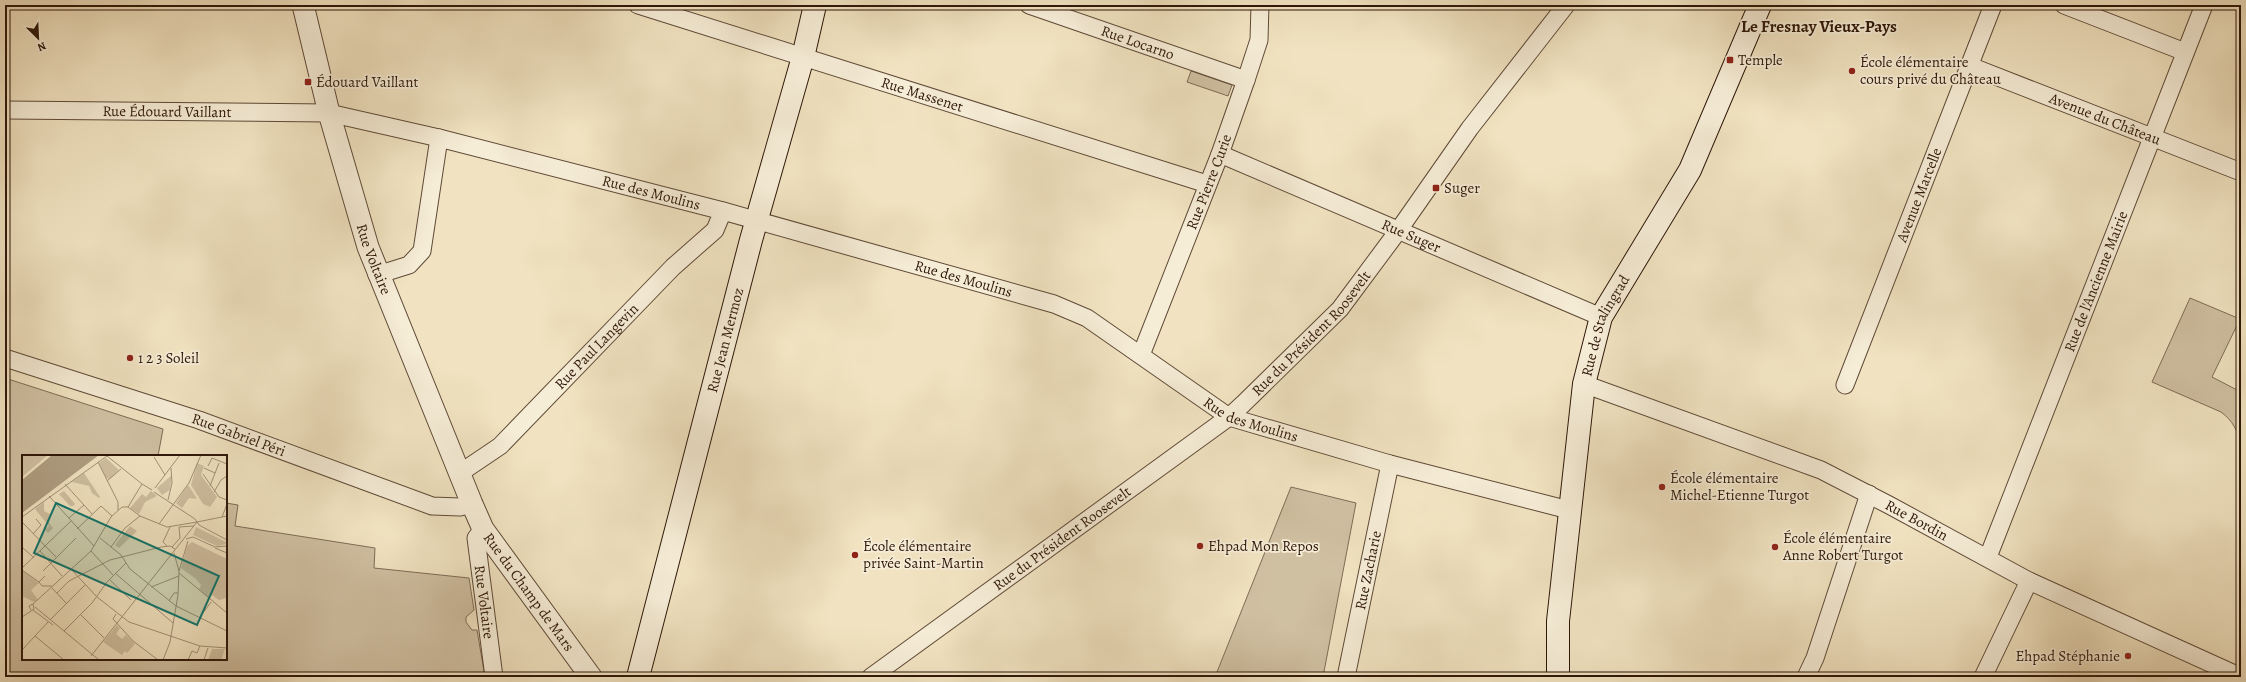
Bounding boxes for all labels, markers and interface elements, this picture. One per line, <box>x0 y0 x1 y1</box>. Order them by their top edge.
district label: Le Fresnay Vieux-Pays <box>1741 15 1897 38</box>
north arrow <box>18 18 58 58</box>
street label: Rue Locarno <box>1098 21 1177 64</box>
text: N <box>35 38 49 55</box>
place label: Temple <box>1738 50 1783 70</box>
place label: École élémentaire cours privé du Château <box>1860 52 2002 89</box>
marker: Temple <box>1725 55 1735 65</box>
marker: École élémentaire cours privé du Château <box>1847 66 1857 76</box>
place label: Édouard Vaillant <box>316 72 418 92</box>
street label: Rue Massenet <box>879 72 966 117</box>
marker: Édouard Vaillant <box>303 77 313 87</box>
street label: Avenue du Château <box>2045 88 2164 150</box>
street label: Rue Édouard Vaillant <box>102 101 232 122</box>
street label: Rue Pierre Curie <box>1181 131 1236 233</box>
street label: Avenue Marcelle <box>1891 145 1947 246</box>
street label: Rue des Moulins <box>600 170 702 215</box>
place label: Suger <box>1444 178 1480 198</box>
marker: Suger <box>1431 183 1441 193</box>
street label: Rue de l'Ancienne Mairie <box>2059 208 2133 355</box>
street label: Rue Suger <box>1379 214 1444 257</box>
street label: Rue Voltaire <box>352 221 396 298</box>
street label: Rue des Moulins <box>913 255 1015 302</box>
street label: Rue du Président Roosevelt <box>1247 266 1375 400</box>
street label: Rue de Stalingrad <box>1576 270 1635 378</box>
street label: Rue Jean Mermoz <box>702 285 748 395</box>
street label: Rue Paul Langevin <box>550 299 643 394</box>
place label: 1 2 3 Soleil <box>138 348 199 368</box>
marker: 1 2 3 Soleil <box>125 353 135 363</box>
street label: Rue des Moulins <box>1199 392 1300 447</box>
street label: Rue Gabriel Péri <box>189 408 288 461</box>
inset map <box>22 455 227 660</box>
place label: École élémentaire Michel-Etienne Turgot <box>1670 468 1809 505</box>
street label: Rue du Président Roosevelt <box>989 482 1135 595</box>
marker: École élémentaire Michel-Etienne Turgot <box>1657 482 1667 492</box>
street label: Rue Bordin <box>1882 495 1952 545</box>
street label: Rue du Champ de Mars <box>479 528 579 655</box>
place label: École élémentaire Anne Robert Turgot <box>1782 528 1903 565</box>
street label: Rue Zacharie <box>1350 529 1386 612</box>
place label: École élémentaire privée Saint-Martin <box>863 536 984 573</box>
place label: Ehpad Mon Repos <box>1208 536 1319 556</box>
marker: Ehpad Mon Repos <box>1195 541 1205 551</box>
marker: École élémentaire Anne Robert Turgot <box>1770 542 1780 552</box>
marker: École élémentaire privée Saint-Martin <box>850 550 860 560</box>
street label: Rue Voltaire <box>470 564 499 640</box>
place label: Ehpad Stéphanie <box>2015 646 2120 666</box>
marker: Ehpad Stéphanie <box>2123 651 2133 661</box>

